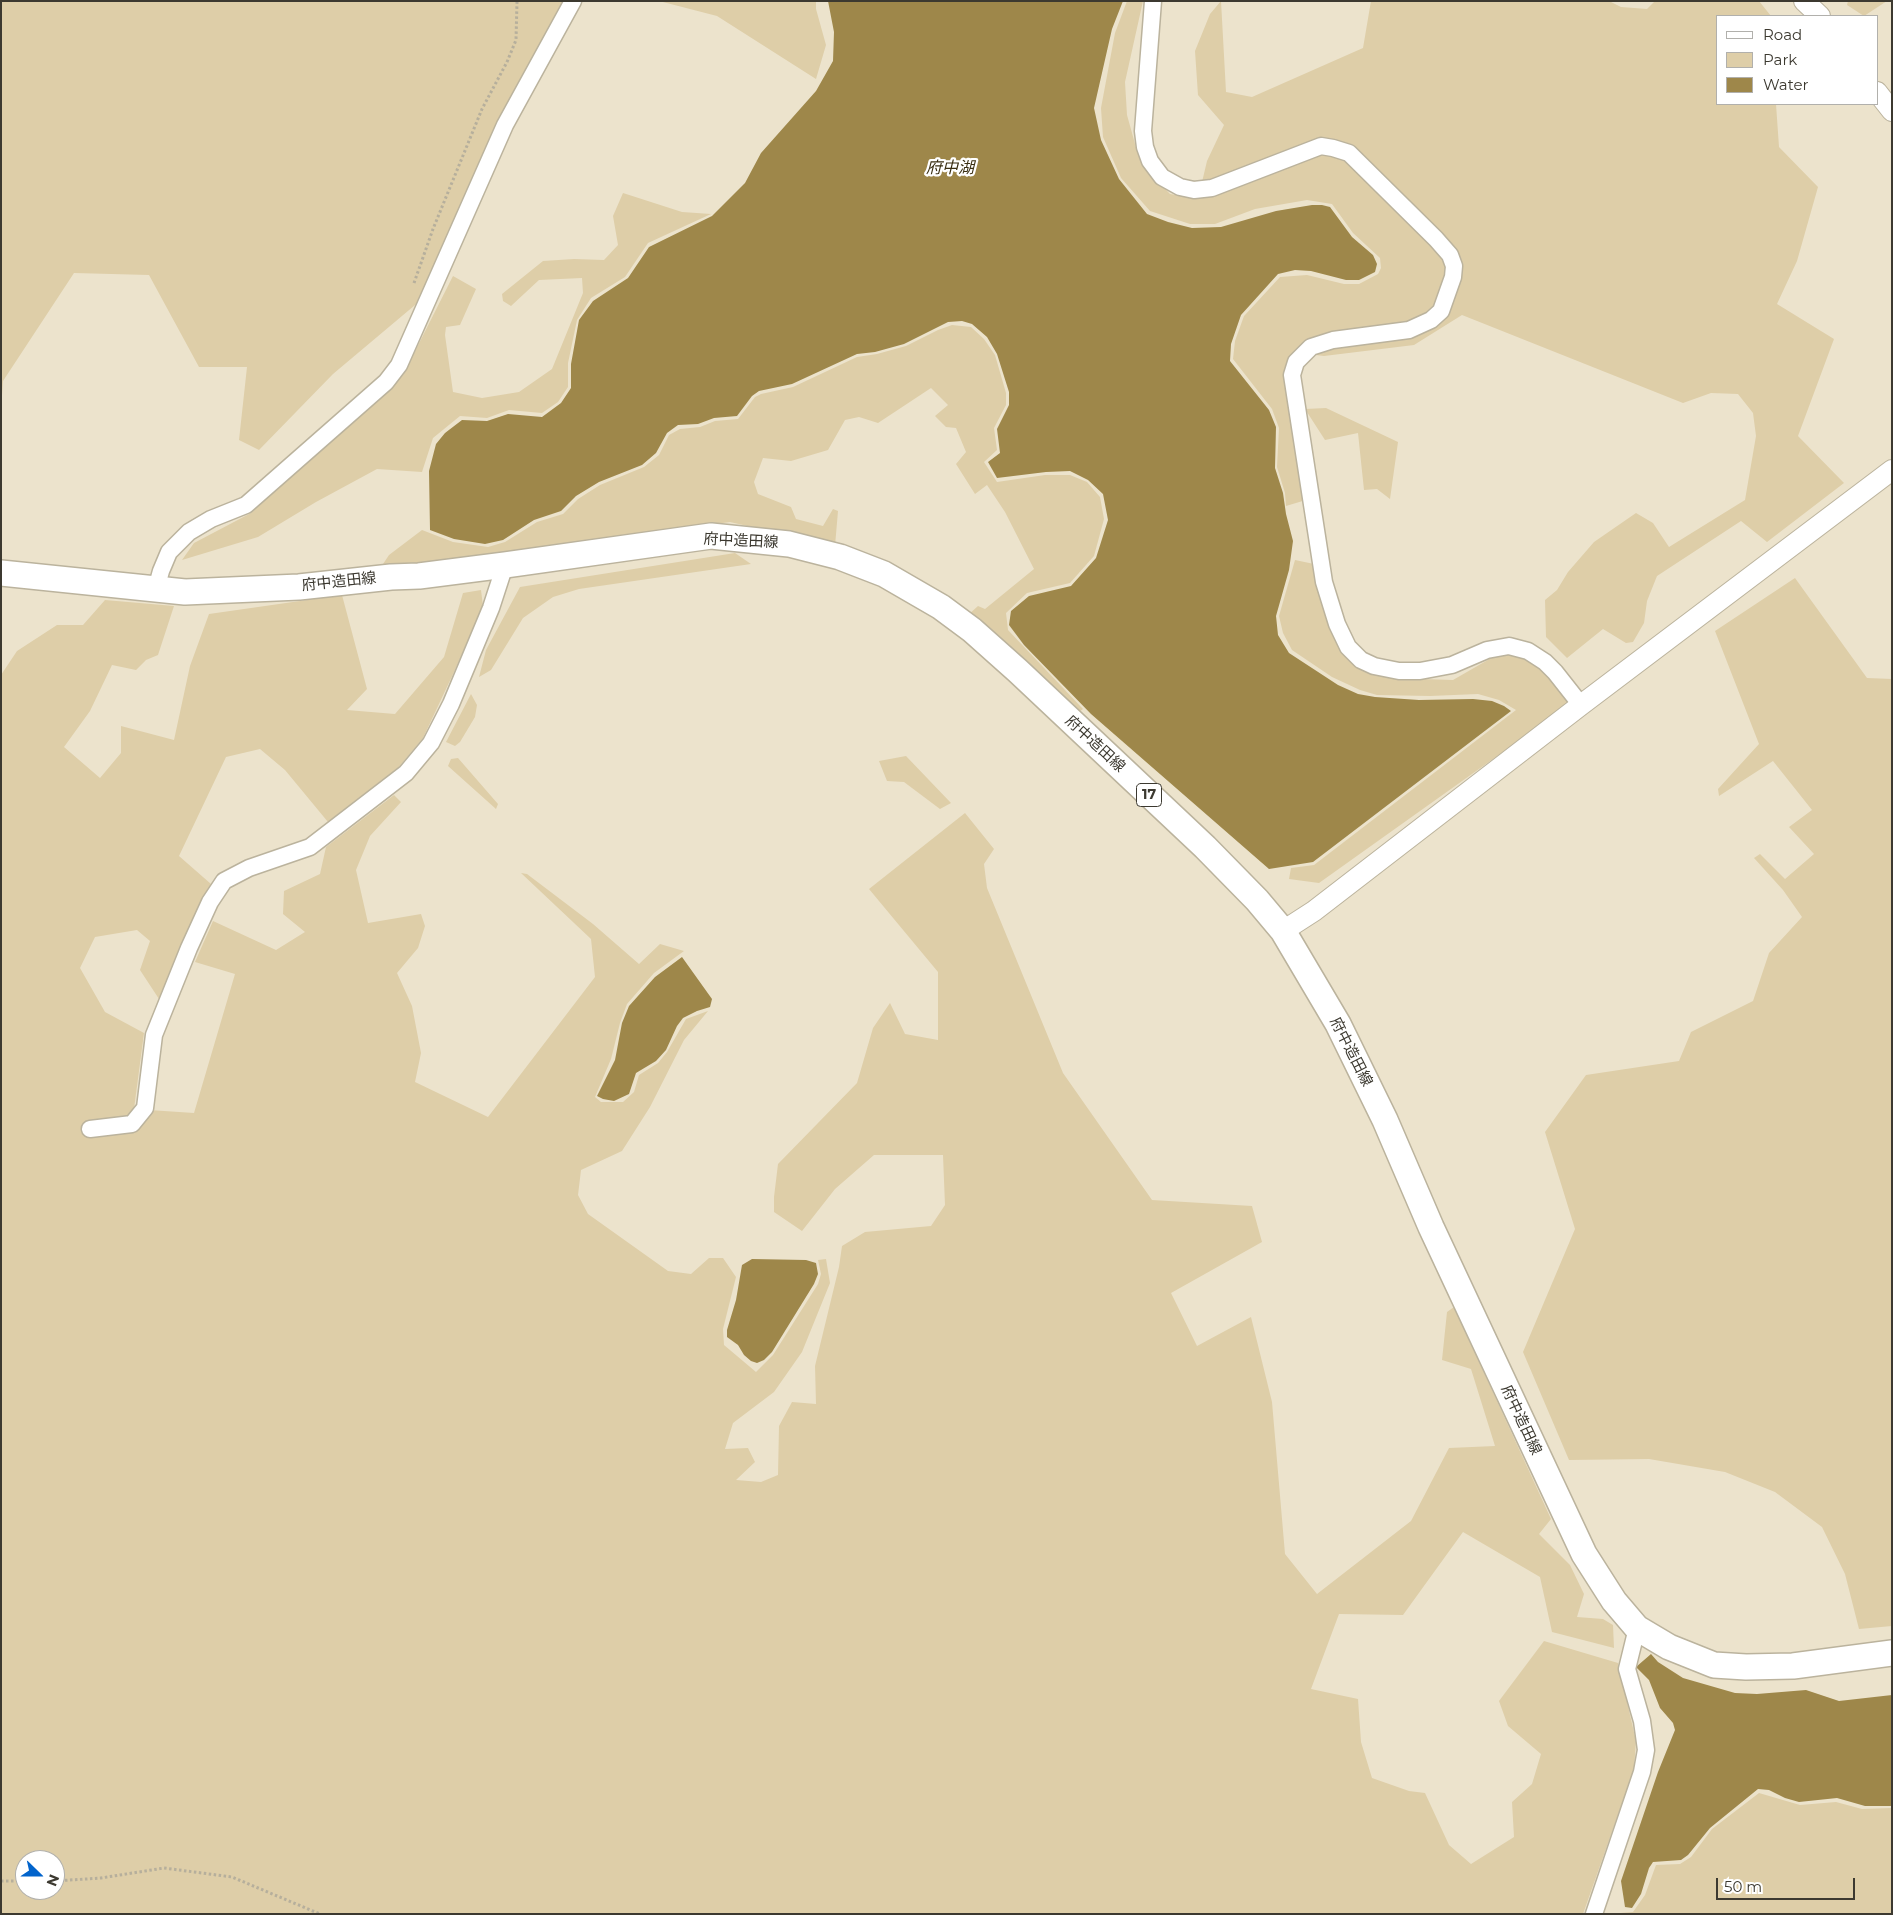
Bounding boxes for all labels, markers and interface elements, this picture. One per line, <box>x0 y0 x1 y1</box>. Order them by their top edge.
legend <box>1716 15 1878 105</box>
text: Road <box>1763 25 1802 44</box>
text: Park <box>1763 50 1797 69</box>
text: Water <box>1763 75 1809 94</box>
water label: 府中湖 <box>926 158 974 178</box>
street label: 府中造田線 <box>703 530 779 552</box>
street label: 府中造田線 <box>301 569 377 595</box>
street label: 府中造田線 <box>1061 712 1129 776</box>
road number: 17 <box>1136 784 1162 806</box>
street label: 府中造田線 <box>1326 1015 1376 1089</box>
street label: 府中造田線 <box>1497 1382 1545 1458</box>
north arrow <box>15 1850 65 1900</box>
scale bar <box>1718 1868 1857 1900</box>
text: N <box>43 1872 63 1889</box>
text: 50 m <box>1724 1877 1762 1896</box>

